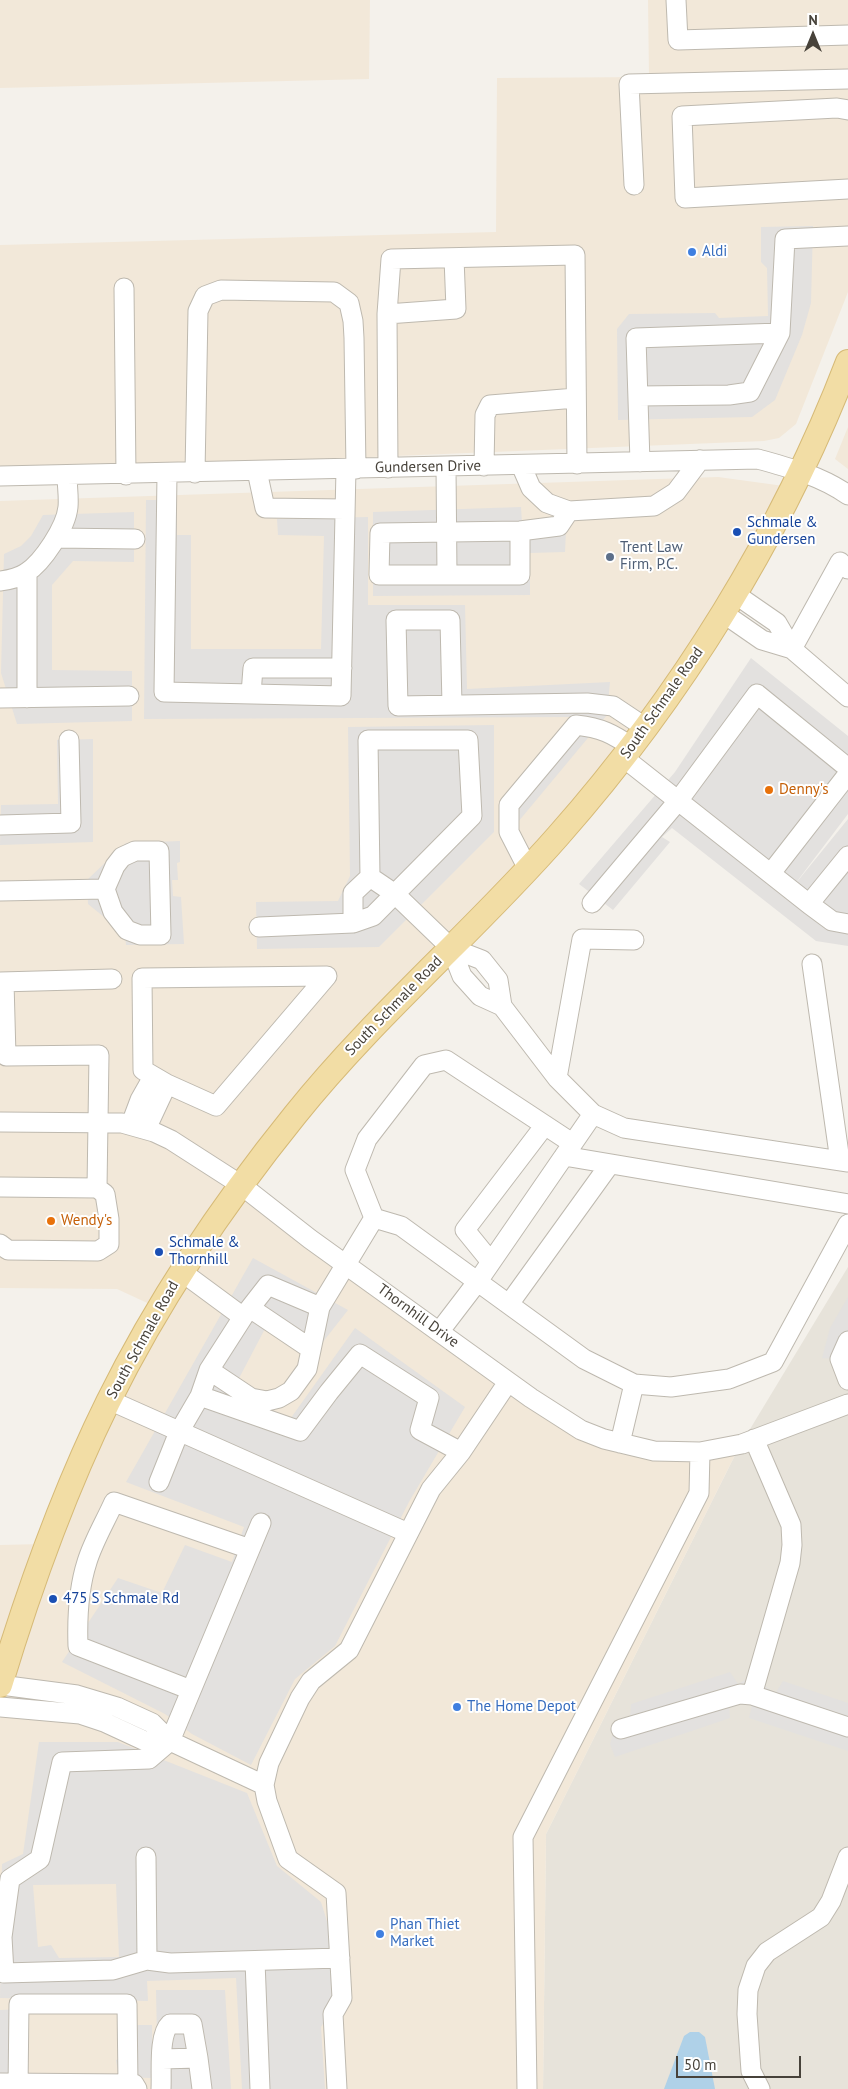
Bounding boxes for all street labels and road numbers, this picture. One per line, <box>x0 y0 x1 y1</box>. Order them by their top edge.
street label: Gundersen Drive <box>375 457 481 477</box>
street label: South Schmale Road <box>617 644 707 762</box>
street label: South Schmale Road <box>342 952 446 1060</box>
street label: South Schmale Road <box>103 1278 183 1402</box>
street label: Thornhill Drive <box>374 1280 462 1352</box>

